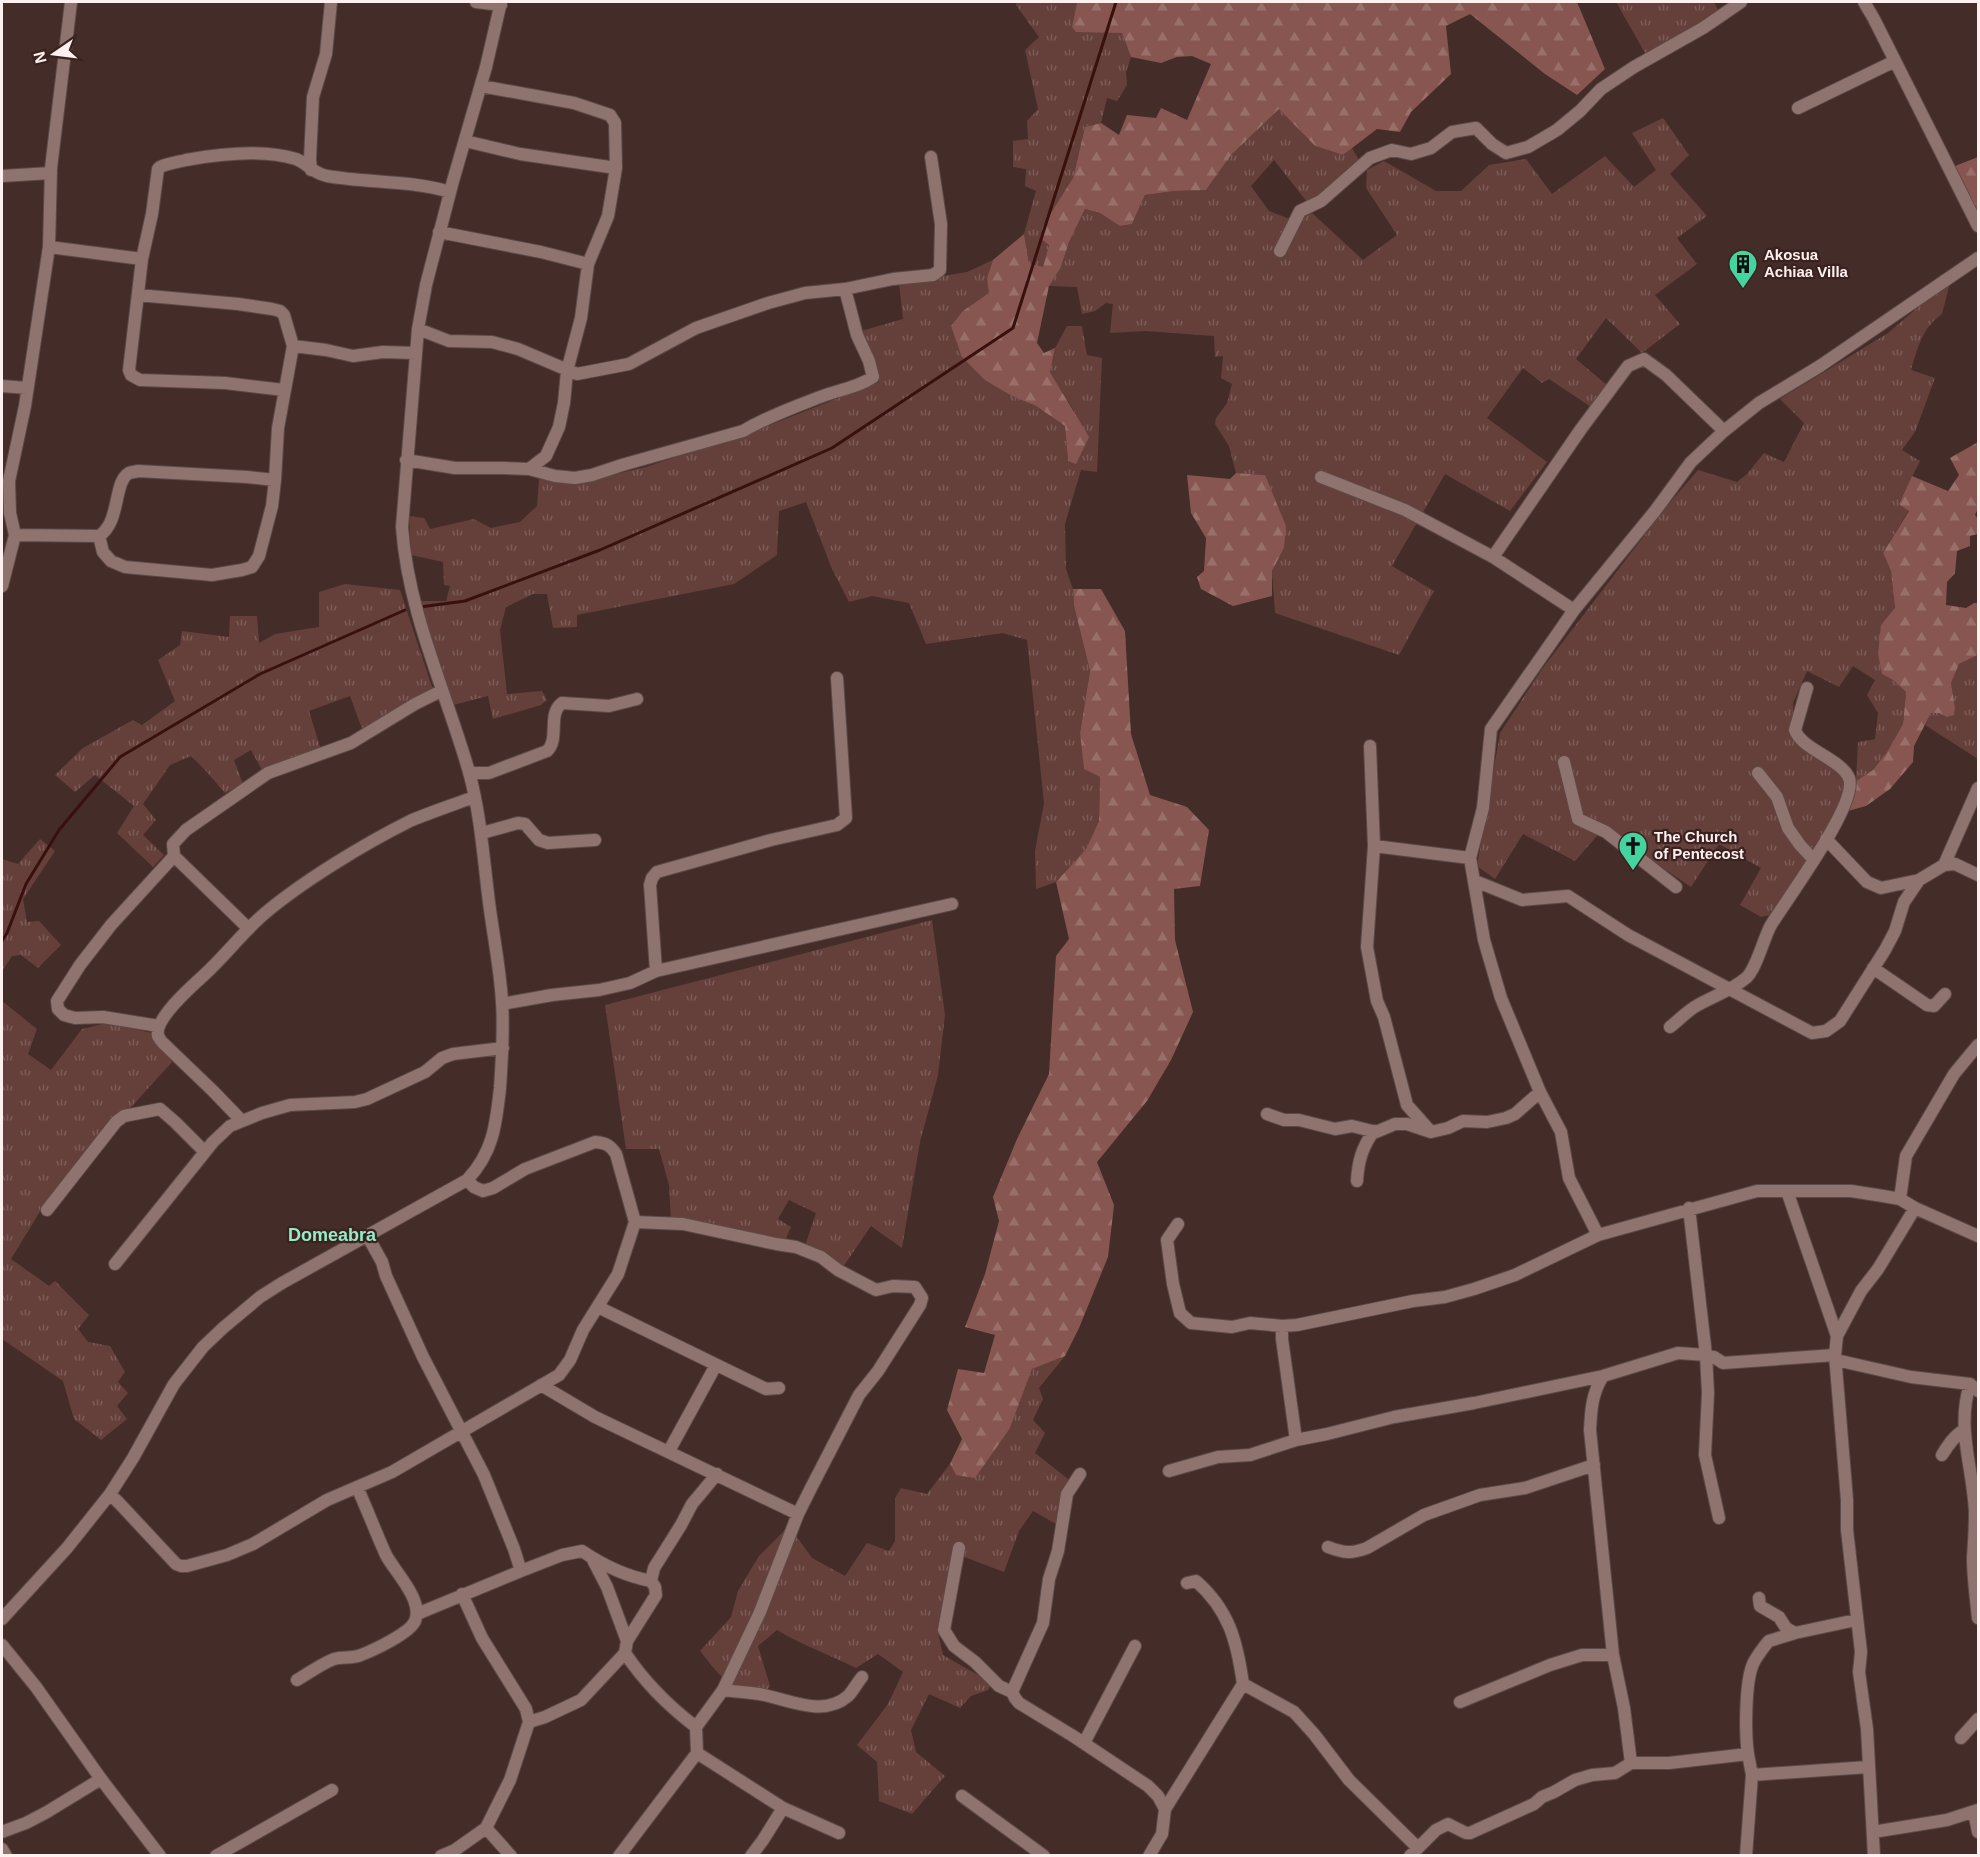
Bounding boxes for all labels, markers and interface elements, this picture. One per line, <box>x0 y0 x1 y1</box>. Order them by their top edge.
north arrow <box>24 24 84 84</box>
text: N <box>30 50 50 65</box>
place label: Akosua Achiaa Villa <box>1764 246 1849 280</box>
building icon: Akosua Achiaa Villa <box>1727 248 1759 290</box>
place label: The Church of Pentecost <box>1654 828 1744 862</box>
church icon: The Church of Pentecost <box>1617 830 1649 872</box>
district label: Domeabra <box>288 1225 377 1245</box>

